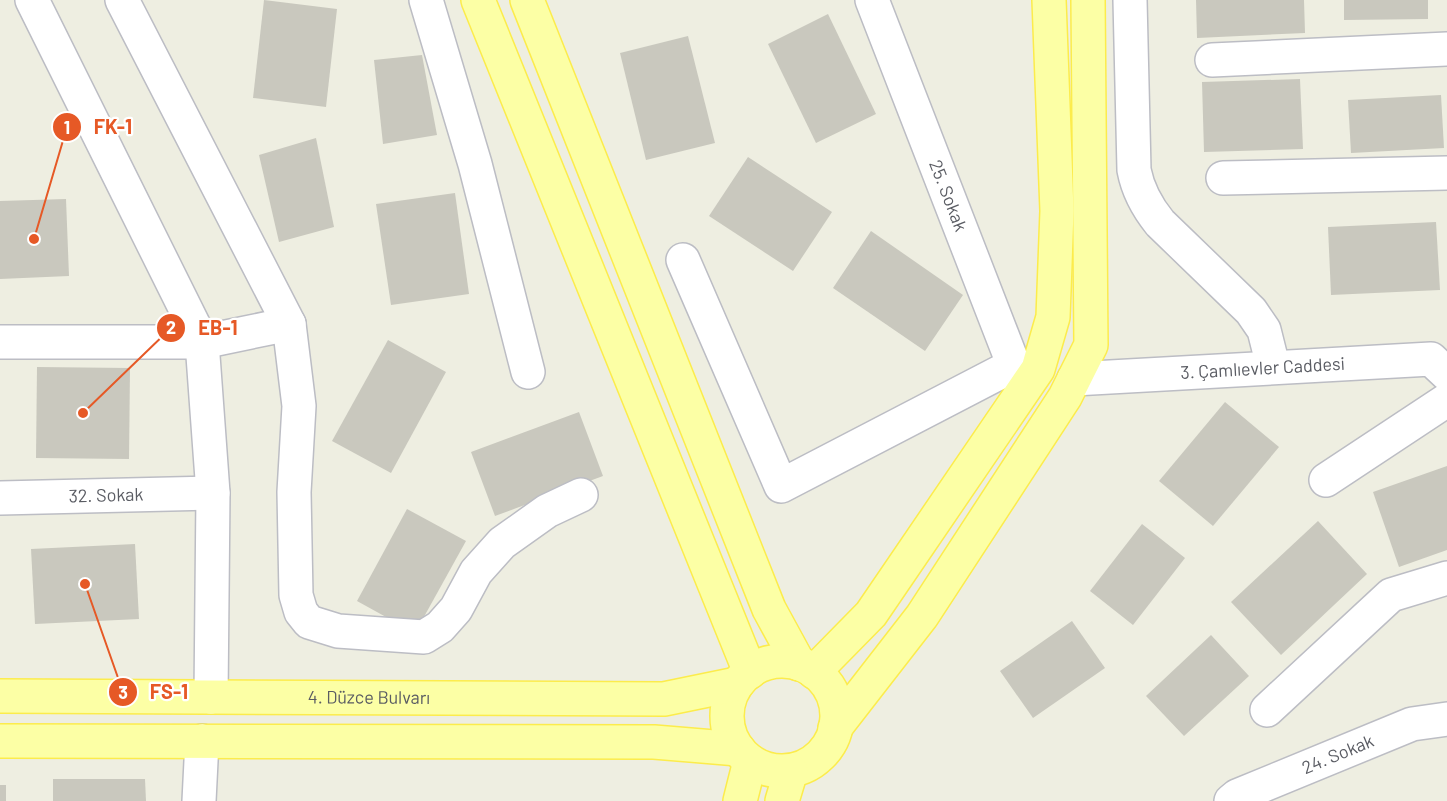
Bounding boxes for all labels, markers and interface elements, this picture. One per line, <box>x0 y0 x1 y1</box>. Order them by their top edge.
callout: FK-1 <box>52 108 144 146</box>
text: FK-1 <box>94 114 132 138</box>
text: 1 <box>64 116 70 138</box>
street label: 25. Sokak <box>925 156 973 234</box>
callout: EB-1 <box>156 309 249 347</box>
text: EB-1 <box>198 315 238 339</box>
text: 2 <box>166 316 176 338</box>
street label: 3. Çamlıevler Caddesi <box>1180 352 1346 383</box>
street label: 32. Sokak <box>68 483 144 506</box>
callout: FS-1 <box>108 673 200 711</box>
text: FS-1 <box>150 679 188 703</box>
text: 3 <box>118 681 128 703</box>
street label: 4. Düzce Bulvarı <box>308 685 430 708</box>
street label: 24. Sokak <box>1298 729 1377 778</box>

